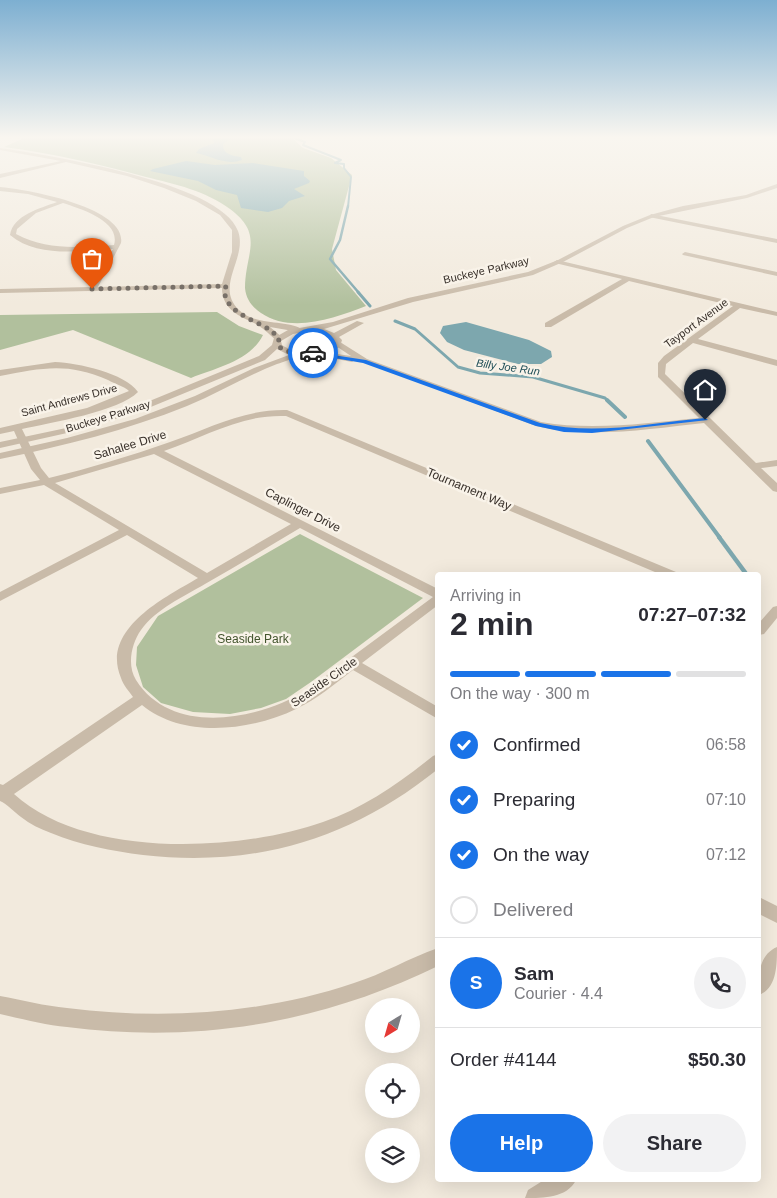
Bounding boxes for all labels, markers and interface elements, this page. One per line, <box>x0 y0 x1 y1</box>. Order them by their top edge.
pin <box>71 238 113 289</box>
icon: bag <box>78 245 106 273</box>
street label: Buckeye Parkway <box>442 254 530 286</box>
street label: Tayport Avenue <box>662 296 730 350</box>
courier <box>288 328 338 378</box>
icon: car <box>299 339 327 367</box>
water label: Billy Joe Run <box>475 357 541 377</box>
pin <box>684 369 726 420</box>
icon: home <box>691 376 719 404</box>
street label: Saint Andrews Drive <box>20 381 118 419</box>
street label: Buckeye Parkway <box>64 397 152 435</box>
street label: Sahalee Drive <box>92 427 168 463</box>
street label: Tournament Way <box>425 465 513 513</box>
street label: Caplinger Drive <box>263 485 343 535</box>
text: Arriving in <box>450 587 521 604</box>
text: 07:27–07:32 <box>638 604 746 625</box>
text: 2 min <box>450 606 534 642</box>
park label: Seaside Park <box>217 632 290 646</box>
street label: Seaside Circle <box>288 654 360 710</box>
text: On the way · 300 m <box>450 685 590 702</box>
icon: check <box>450 731 478 759</box>
text: Confirmed <box>493 734 581 755</box>
text: 06:58 <box>706 736 746 753</box>
icon: check <box>450 786 478 814</box>
text: Preparing <box>493 789 575 810</box>
text: 07:10 <box>706 791 746 808</box>
icon: check <box>450 841 478 869</box>
text: On the way <box>493 844 589 865</box>
text: 07:12 <box>706 846 746 863</box>
text: Delivered <box>493 899 573 920</box>
button: phone <box>694 957 746 1009</box>
text: Sam <box>514 963 554 984</box>
text: S <box>470 972 482 993</box>
text: Courier · 4.4 <box>514 985 603 1002</box>
north arrow <box>365 998 420 1052</box>
map controls <box>365 998 420 1183</box>
text: Order #4144 <box>450 1049 557 1070</box>
text: $50.30 <box>688 1049 746 1070</box>
button: locate <box>365 1063 420 1118</box>
button: Help <box>450 1114 593 1172</box>
button: Share <box>603 1114 746 1172</box>
button: layers <box>365 1128 420 1183</box>

